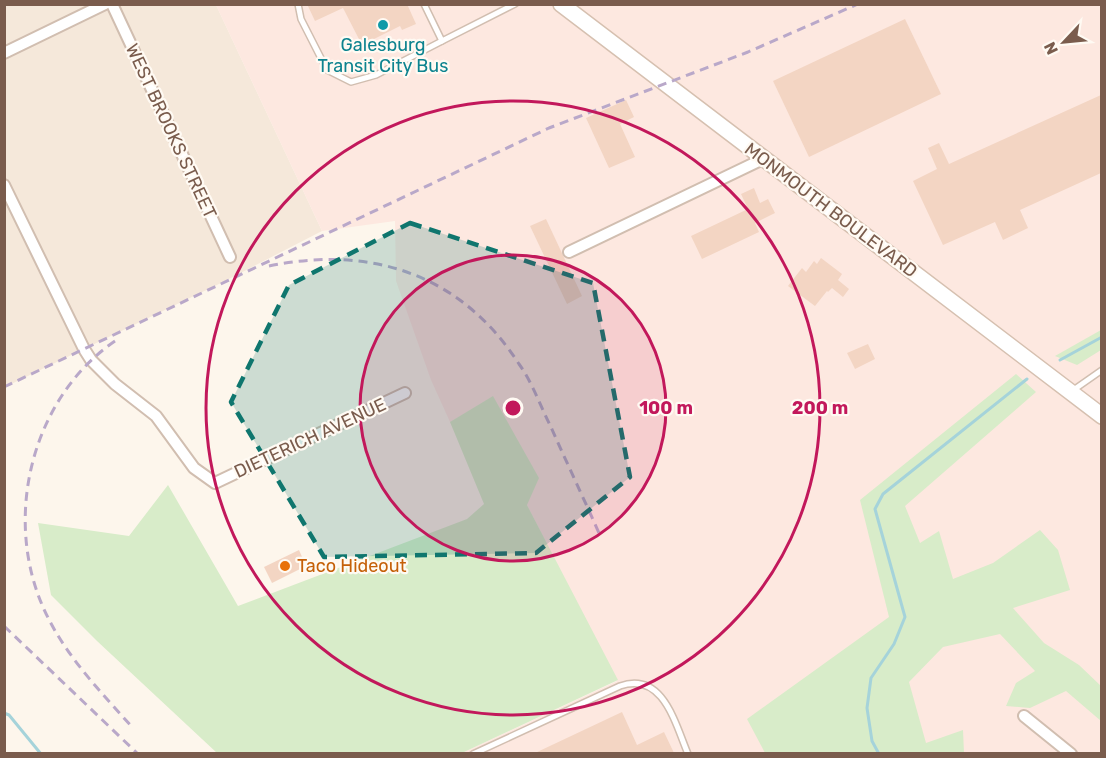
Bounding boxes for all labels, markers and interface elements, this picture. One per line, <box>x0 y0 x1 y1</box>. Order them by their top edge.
north arrow <box>1034 12 1094 72</box>
marker: Galesburg Transit City Bus <box>376 18 390 32</box>
place label: Galesburg Transit City Bus <box>318 34 448 77</box>
text: N <box>1040 39 1062 58</box>
street label: WEST BROOKS STREET <box>121 40 221 222</box>
street label: MONMOUTH BOULEVARD <box>740 138 922 282</box>
street label: DIETERICH AVENUE <box>231 393 389 483</box>
text: 100 m <box>639 397 693 419</box>
text: 200 m <box>792 397 848 419</box>
centre of rings <box>503 398 523 418</box>
place label: Taco Hideout <box>297 555 407 577</box>
marker: Taco Hideout <box>278 559 292 573</box>

